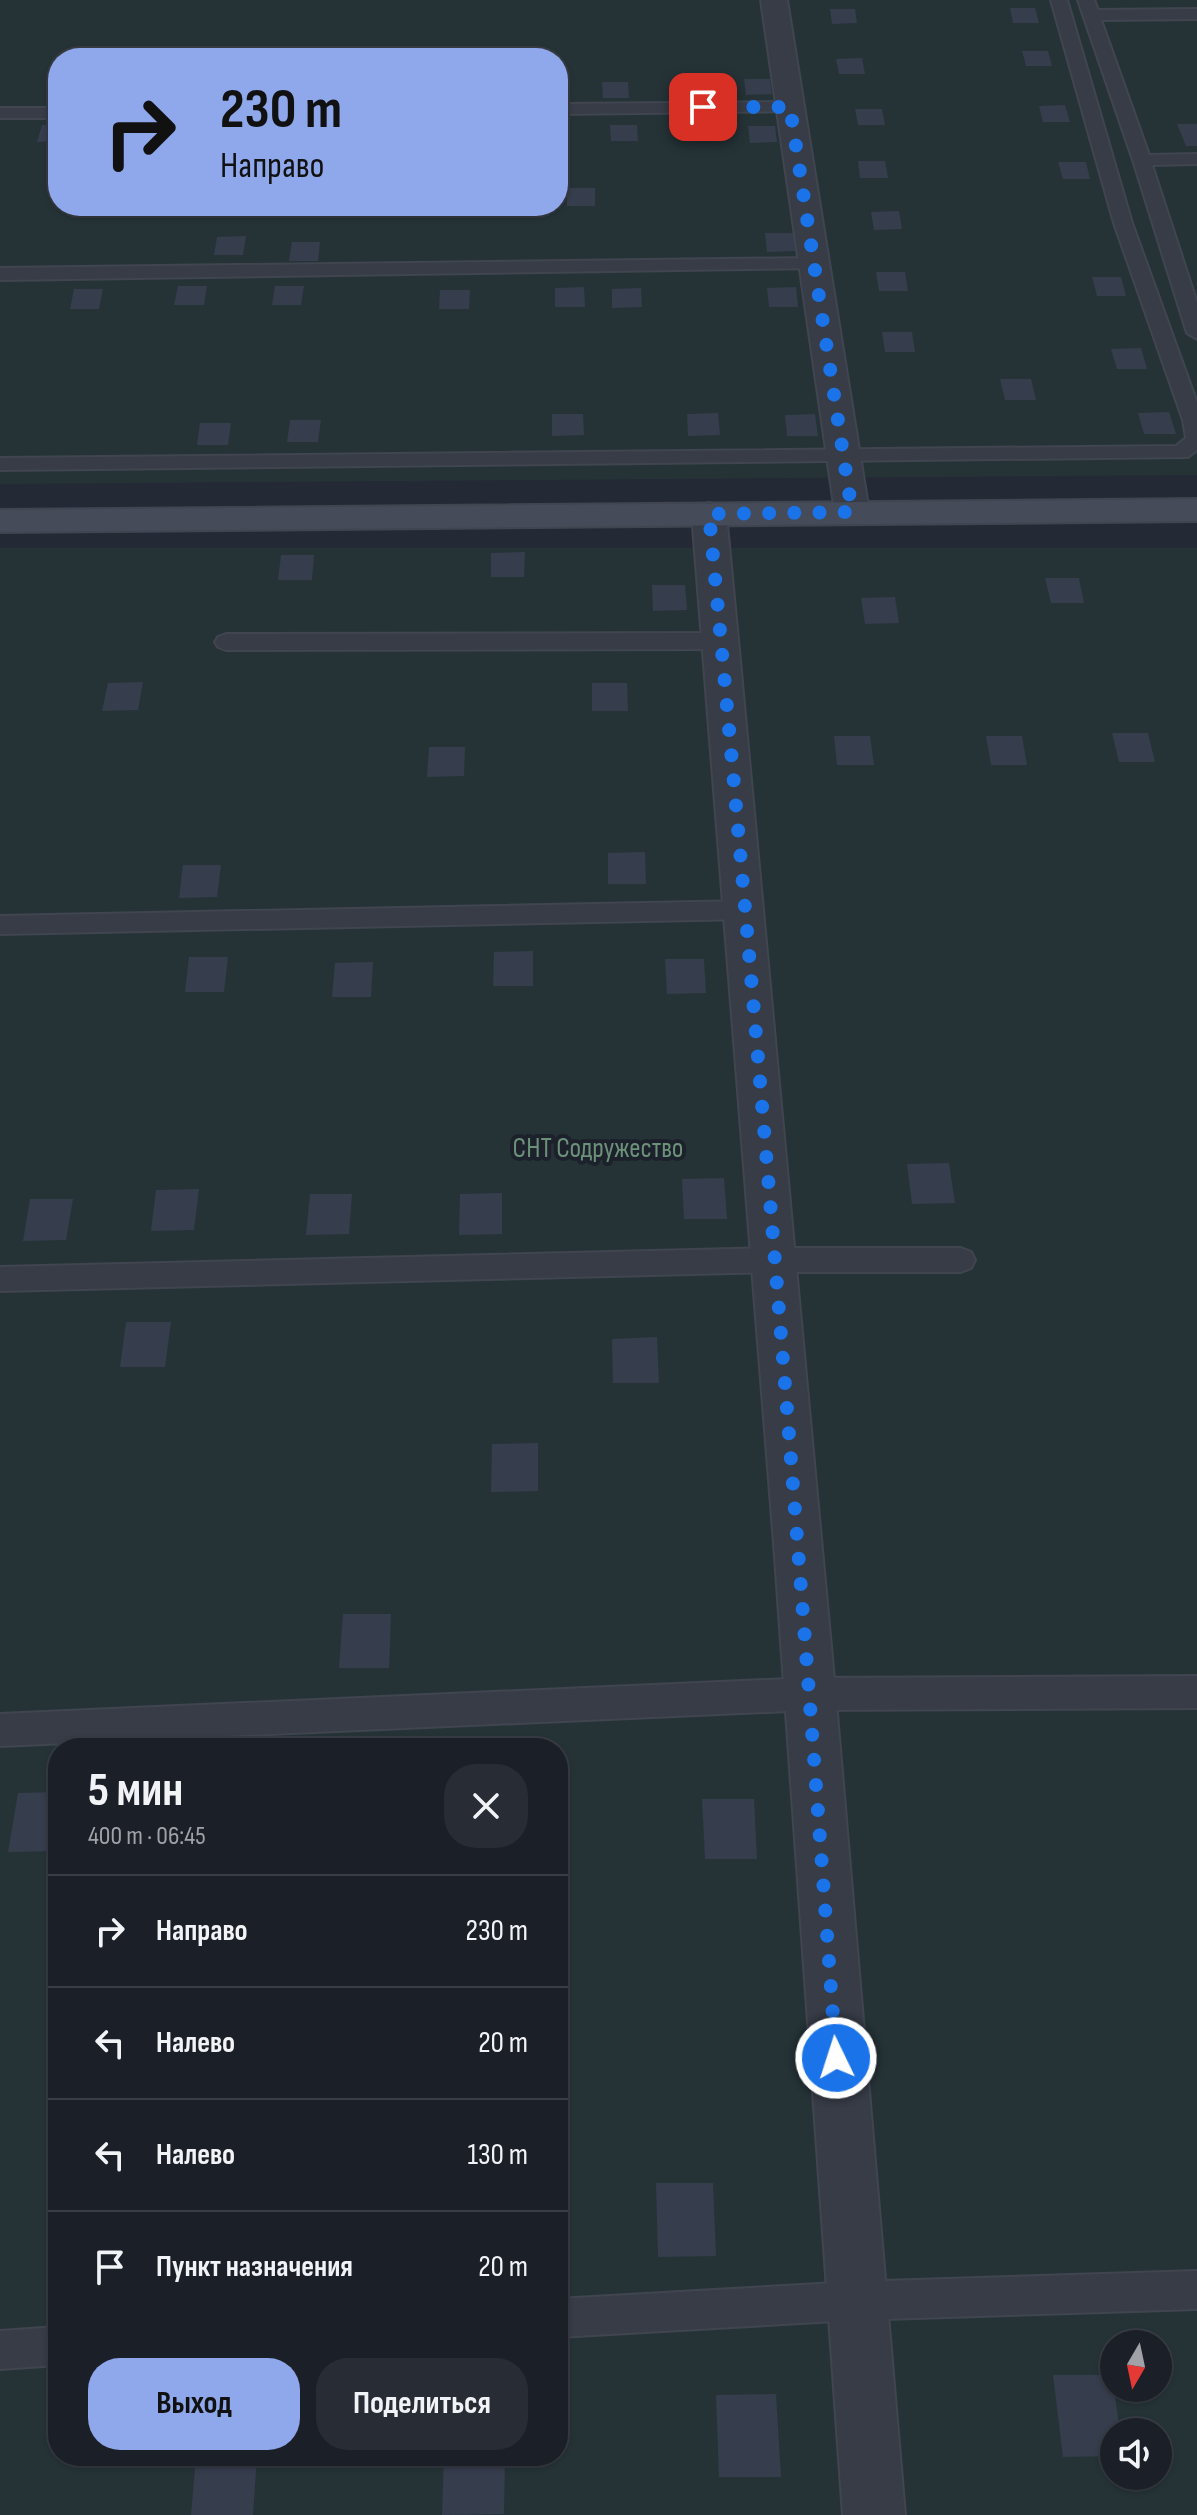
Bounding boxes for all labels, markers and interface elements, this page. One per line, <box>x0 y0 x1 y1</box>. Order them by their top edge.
pin <box>669 73 737 141</box>
text: 230 m <box>220 77 342 144</box>
icon: right <box>88 80 192 184</box>
icon: arrive <box>681 85 725 129</box>
text: Направо <box>220 145 324 188</box>
park label: СНТ Содружество <box>513 1132 683 1165</box>
text: 5 мин <box>88 1762 183 1819</box>
button: close <box>444 1764 528 1848</box>
text: 400 m · 06:45 <box>88 1821 206 1852</box>
icon: right <box>88 1909 132 1953</box>
text: Направо <box>156 1913 248 1949</box>
text: 230 m <box>466 1913 528 1949</box>
position arrow <box>794 2016 878 2100</box>
icon: left <box>88 2021 132 2065</box>
text: Налево <box>156 2025 235 2061</box>
text: 20 m <box>478 2025 528 2061</box>
icon: left <box>88 2133 132 2177</box>
text: Налево <box>156 2137 235 2173</box>
text: 130 m <box>468 2137 528 2173</box>
icon: arrive <box>88 2245 132 2289</box>
text: Пункт назначения <box>156 2249 353 2285</box>
text: 20 m <box>478 2249 528 2285</box>
north arrow <box>1100 2330 1172 2402</box>
map controls <box>1100 2330 1172 2490</box>
button: Выход <box>88 2358 300 2450</box>
button: Поделиться <box>316 2358 528 2450</box>
button: sound <box>1100 2418 1172 2490</box>

